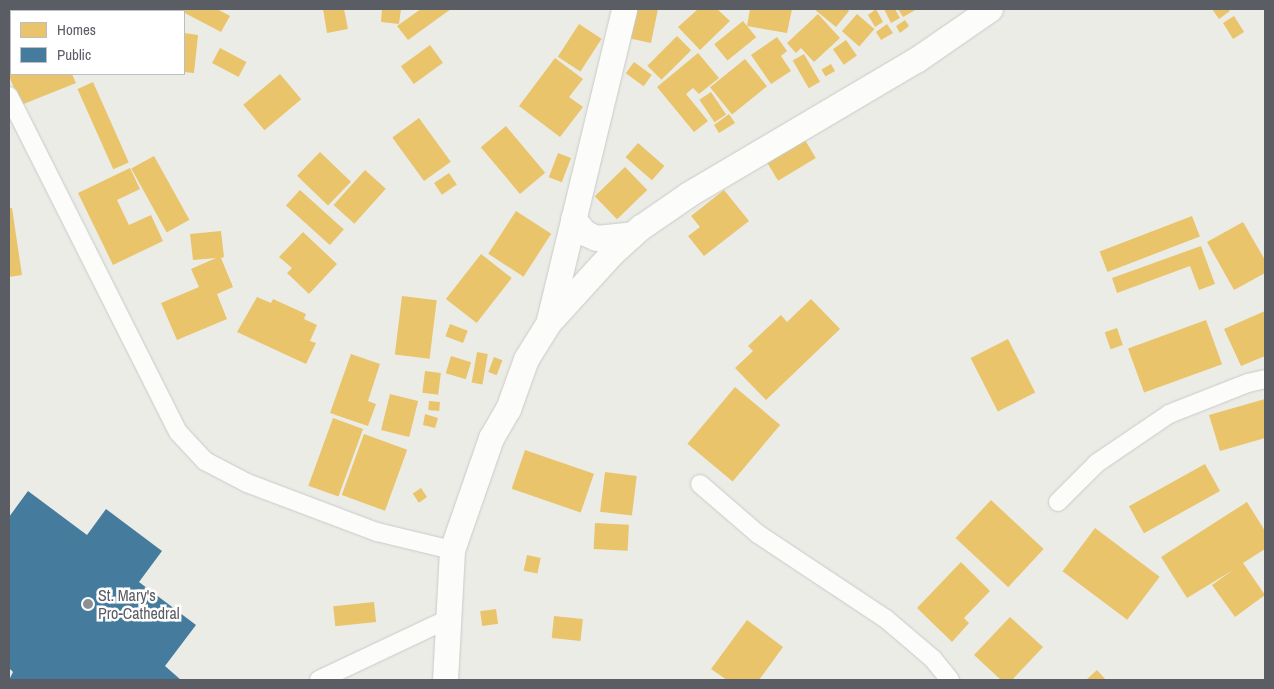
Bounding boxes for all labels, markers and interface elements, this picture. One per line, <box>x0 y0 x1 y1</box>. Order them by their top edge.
legend <box>10 10 185 75</box>
text: Homes <box>57 19 96 40</box>
text: Public <box>57 44 91 65</box>
place label: St. Mary's Pro-Cathedral <box>98 585 180 623</box>
marker: St. Mary's Pro-Cathedral <box>82 598 94 610</box>

